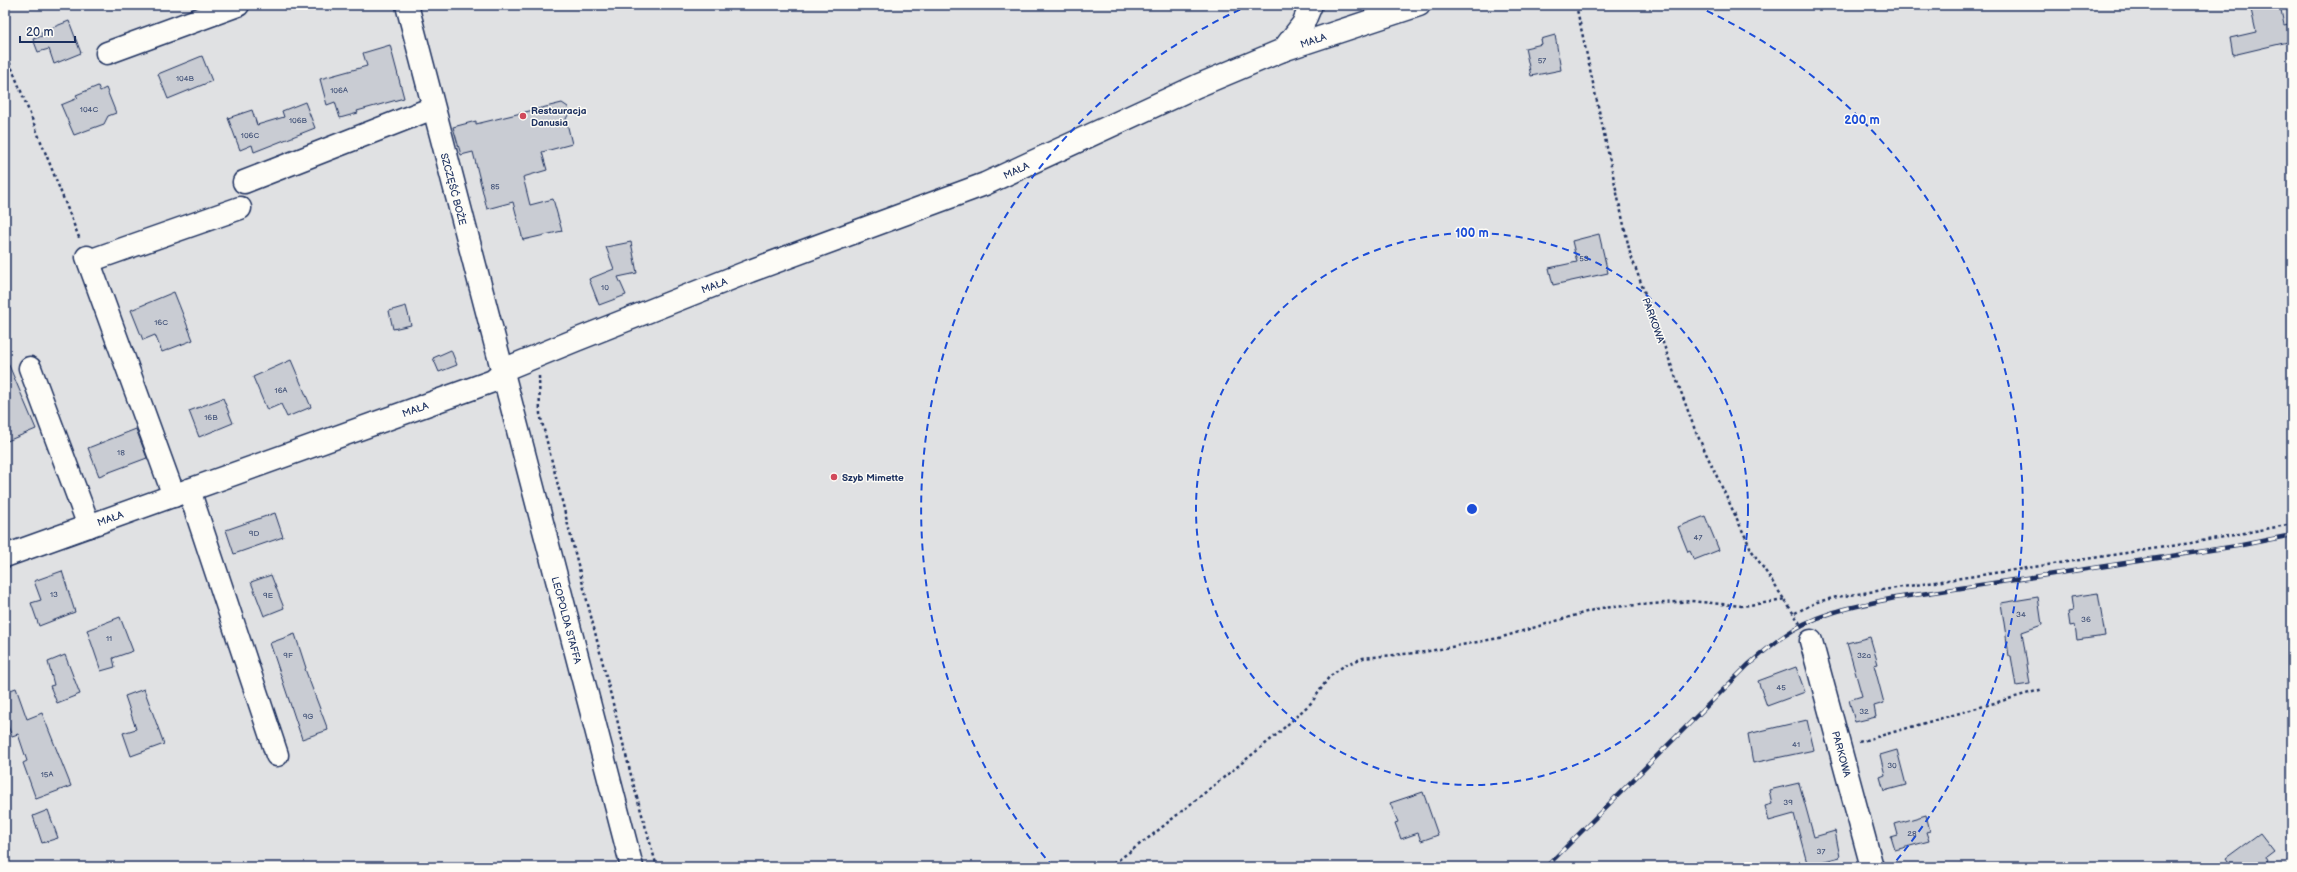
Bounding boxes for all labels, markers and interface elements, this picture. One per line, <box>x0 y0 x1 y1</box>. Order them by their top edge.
scale bar <box>20 18 75 44</box>
text: 20 m <box>26 25 53 40</box>
street label: MAŁA <box>1299 31 1329 51</box>
house number: 57 <box>1538 56 1546 65</box>
house number: 104B <box>176 74 195 83</box>
house number: 106A <box>330 86 348 95</box>
house number: 104C <box>80 105 98 114</box>
place label: Restauracja Danusia <box>531 105 587 129</box>
marker: Restauracja Danusia <box>518 111 528 121</box>
text: 200 m <box>1844 113 1880 128</box>
house number: 106B <box>289 116 308 125</box>
house number: 106C <box>241 131 259 140</box>
street label: SZCZĘŚĆ BOŻE <box>438 152 469 227</box>
street label: MAŁA <box>1002 159 1032 182</box>
house number: 85 <box>490 182 500 191</box>
text: 100 m <box>1455 226 1489 241</box>
house number: 53 <box>1579 254 1589 263</box>
street label: MAŁA <box>700 275 730 296</box>
house number: 10 <box>601 283 609 292</box>
street label: PARKOWA <box>1639 296 1667 345</box>
house number: 16C <box>154 318 168 327</box>
house number: 16A <box>275 386 288 395</box>
street label: MAŁA <box>401 399 431 420</box>
house number: 16B <box>204 413 218 422</box>
house number: 18 <box>117 448 125 457</box>
marker: Szyb Mimette <box>829 472 839 482</box>
place label: Szyb Mimette <box>842 472 904 484</box>
centre of rings <box>1465 502 1479 516</box>
street label: MAŁA <box>96 508 126 529</box>
house number: 9D <box>249 529 259 538</box>
house number: 47 <box>1694 533 1702 542</box>
street label: LEOPOLDA STAFFA <box>549 575 584 666</box>
house number: 13 <box>50 590 58 599</box>
house number: 9E <box>263 591 273 600</box>
house number: 34 <box>2016 610 2026 619</box>
house number: 36 <box>2081 615 2091 624</box>
house number: 11 <box>106 634 112 643</box>
house number: 9F <box>283 651 293 660</box>
house number: 32a <box>1857 651 1872 660</box>
house number: 45 <box>1776 683 1786 692</box>
house number: 32 <box>1859 707 1869 716</box>
house number: 9G <box>303 712 313 721</box>
street label: PARKOWA <box>1829 730 1853 779</box>
house number: 41 <box>1792 740 1800 749</box>
house number: 30 <box>1887 761 1897 770</box>
house number: 15A <box>41 770 53 779</box>
house number: 39 <box>1783 798 1793 807</box>
house number: 28 <box>1907 829 1917 838</box>
house number: 37 <box>1817 847 1825 856</box>

